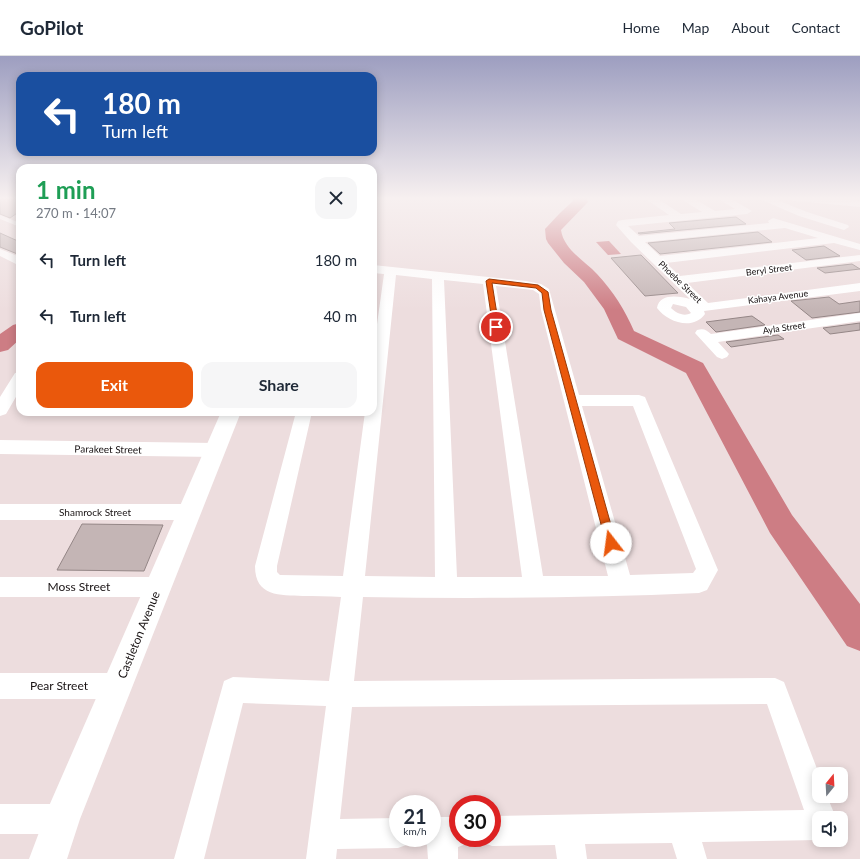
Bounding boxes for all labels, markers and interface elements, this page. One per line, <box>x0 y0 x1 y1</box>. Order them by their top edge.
text: GoPilot <box>20 16 83 39</box>
text: Home <box>622 19 660 36</box>
text: Map <box>682 19 709 36</box>
text: About <box>731 19 769 36</box>
text: Contact <box>791 19 840 36</box>
text: 180 m <box>102 86 181 120</box>
icon: left <box>36 88 88 140</box>
text: Turn left <box>102 120 168 142</box>
text: 1 min <box>36 175 96 204</box>
button: close <box>315 177 357 219</box>
text: 270 m · 14:07 <box>36 205 116 221</box>
icon: left <box>36 249 58 271</box>
text: Turn left <box>70 251 126 269</box>
text: 180 m <box>315 251 357 269</box>
street label: Phoebe Street <box>656 258 705 306</box>
street label: Beryl Street <box>745 261 793 278</box>
street label: Kahaya Avenue <box>747 287 809 306</box>
icon: left <box>36 305 58 327</box>
text: Turn left <box>70 307 126 325</box>
text: 40 m <box>323 307 357 325</box>
pin <box>479 310 513 344</box>
icon: arrive <box>485 316 507 338</box>
street label: Ayla Street <box>762 319 807 336</box>
button: Exit <box>36 362 193 408</box>
button: Share <box>201 362 357 408</box>
street label: Parakeet Street <box>74 442 142 456</box>
street label: Shamrock Street <box>59 506 131 518</box>
position arrow <box>590 522 632 564</box>
street label: Moss Street <box>48 579 111 594</box>
street label: Castleton Avenue <box>114 589 163 681</box>
street label: Pear Street <box>30 678 89 693</box>
north arrow <box>812 767 848 803</box>
map controls <box>812 767 848 847</box>
speed limit sign: 30 <box>449 795 501 847</box>
text: 21 <box>403 804 427 828</box>
button: sound <box>812 811 848 847</box>
text: km/h <box>403 825 427 837</box>

